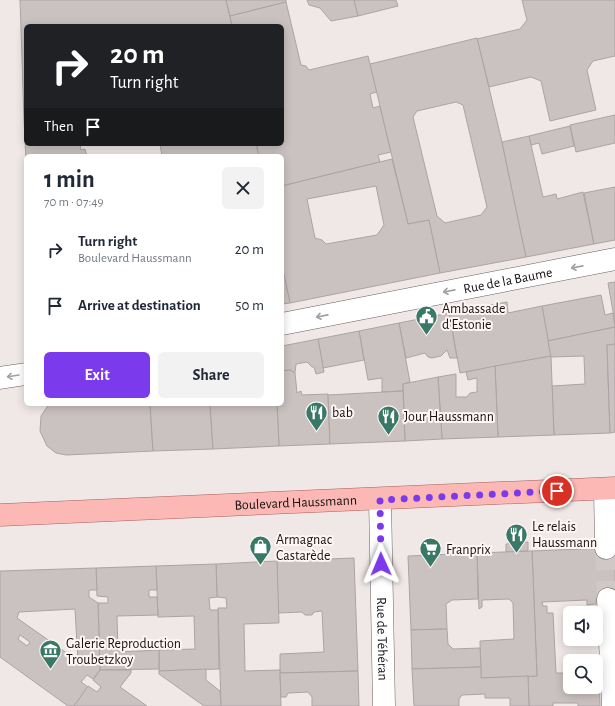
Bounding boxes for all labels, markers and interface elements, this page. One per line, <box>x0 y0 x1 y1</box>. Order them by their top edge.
icon: right <box>44 40 96 92</box>
text: 20 m <box>110 41 165 69</box>
text: Turn right <box>110 74 179 92</box>
icon: arrive <box>82 116 104 138</box>
text: Then <box>44 119 74 134</box>
button: close <box>222 167 264 209</box>
text: 1 min <box>44 168 95 192</box>
text: 70 m · 07:49 <box>44 196 104 209</box>
text: Turn right <box>78 234 137 249</box>
icon: right <box>44 239 66 261</box>
text: 20 m <box>235 242 264 257</box>
text: Boulevard Haussmann <box>78 252 192 265</box>
one-way arrow <box>571 263 584 271</box>
street label: Rue de la Baume <box>462 265 554 296</box>
one-way arrow <box>443 288 456 296</box>
icon: arrive <box>44 295 66 317</box>
text: Arrive at destination <box>78 298 201 313</box>
text: 50 m <box>235 298 264 313</box>
place label: Ambassade d'Estonie <box>442 302 505 332</box>
public building icon: Ambassade d'Estonie <box>414 303 440 336</box>
one-way arrow <box>315 313 328 321</box>
button: Exit <box>44 352 150 398</box>
button: Share <box>158 352 264 398</box>
one-way arrow <box>7 372 20 380</box>
restaurant icon: bab <box>304 399 330 432</box>
restaurant icon: Jour Haussmann <box>376 403 402 436</box>
place label: bab <box>332 406 353 420</box>
place label: Jour Haussmann <box>404 410 494 424</box>
pin <box>540 474 574 508</box>
icon: arrive <box>546 480 568 502</box>
street label: Boulevard Haussmann <box>234 493 357 513</box>
place label: Le relais Haussmann <box>532 520 597 550</box>
restaurant icon: Le relais Haussmann <box>503 521 529 554</box>
place label: Armagnac Castarède <box>276 533 333 563</box>
shop icon: Armagnac Castarède <box>248 534 274 567</box>
supermarket icon: Franprix <box>418 536 444 569</box>
position arrow <box>360 543 402 585</box>
place label: Franprix <box>446 543 490 557</box>
street label: Rue de Téhéran <box>374 597 390 681</box>
map controls <box>563 606 603 694</box>
button: sound <box>563 606 603 646</box>
place label: Galerie Reproduction Troubetzkoy <box>66 637 181 667</box>
museum icon: Galerie Reproduction Troubetzkoy <box>38 638 64 671</box>
button: search <box>563 654 603 694</box>

